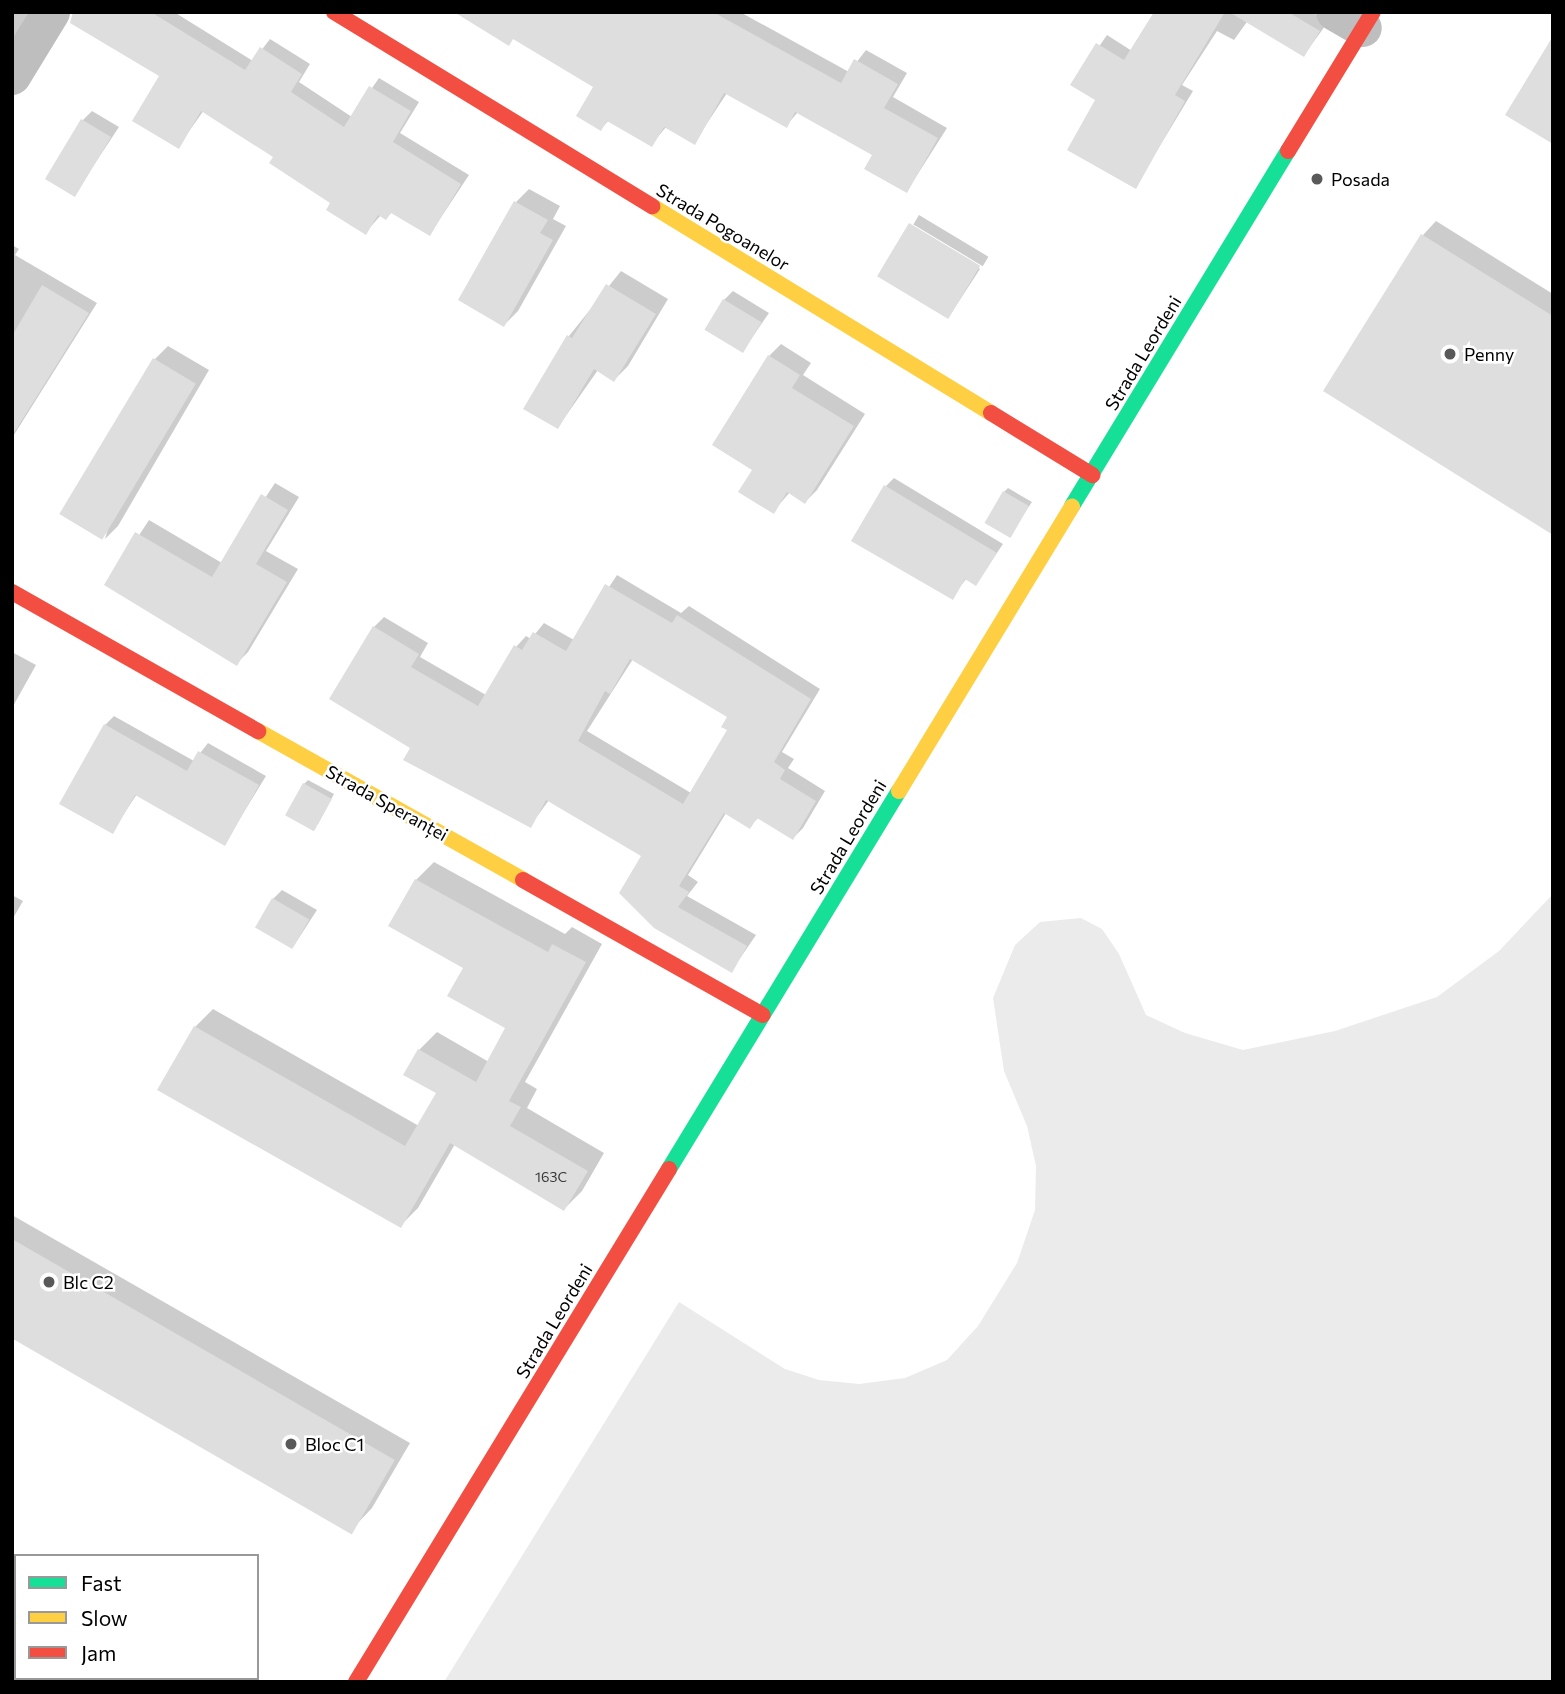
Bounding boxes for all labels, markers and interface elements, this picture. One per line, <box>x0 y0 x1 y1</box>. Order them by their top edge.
place label: Posada <box>1331 168 1390 190</box>
marker: Posada <box>1309 171 1325 187</box>
street label: Strada Pogoanelor <box>653 179 793 275</box>
street label: Strada Leordeni <box>1100 292 1186 414</box>
place label: Penny <box>1464 343 1514 365</box>
marker: Penny <box>1442 346 1458 362</box>
street label: Strada Speranței <box>322 761 452 845</box>
street label: Strada Leordeni <box>805 776 891 898</box>
house number: 163C <box>535 1169 567 1185</box>
street label: Strada Leordeni <box>511 1260 597 1382</box>
place label: Blc C2 <box>63 1271 114 1293</box>
marker: Blc C2 <box>41 1274 57 1290</box>
place label: Bloc C1 <box>305 1433 364 1455</box>
marker: Bloc C1 <box>283 1436 299 1452</box>
legend <box>14 1554 259 1680</box>
text: Fast <box>81 1570 122 1595</box>
text: Slow <box>81 1605 128 1630</box>
text: Jam <box>81 1640 116 1665</box>

